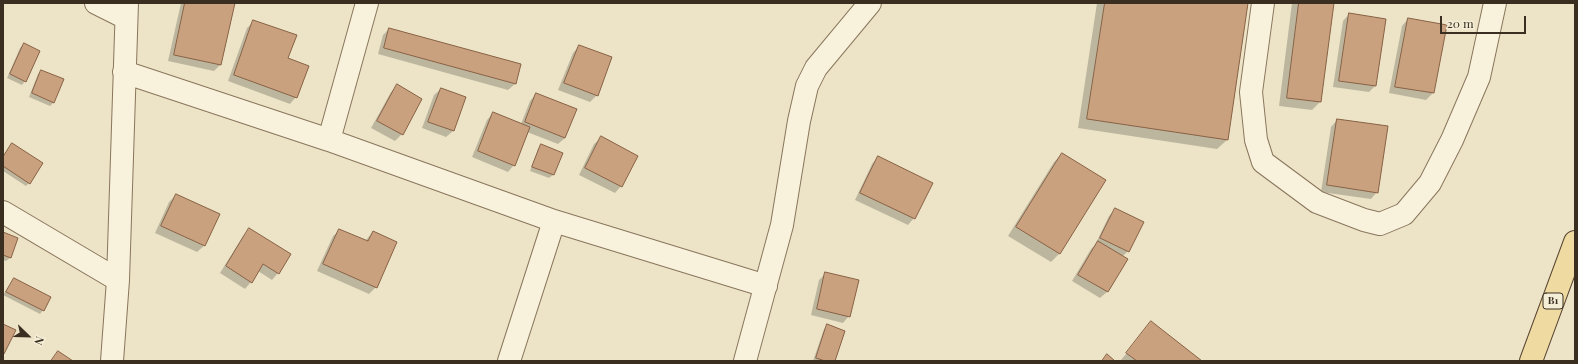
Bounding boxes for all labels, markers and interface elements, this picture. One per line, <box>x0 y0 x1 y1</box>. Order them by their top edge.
scale bar <box>1442 8 1528 34</box>
text: 20 m <box>1447 15 1474 31</box>
road number: B1 <box>1543 293 1563 309</box>
north arrow <box>8 316 48 356</box>
text: N <box>31 334 48 347</box>

